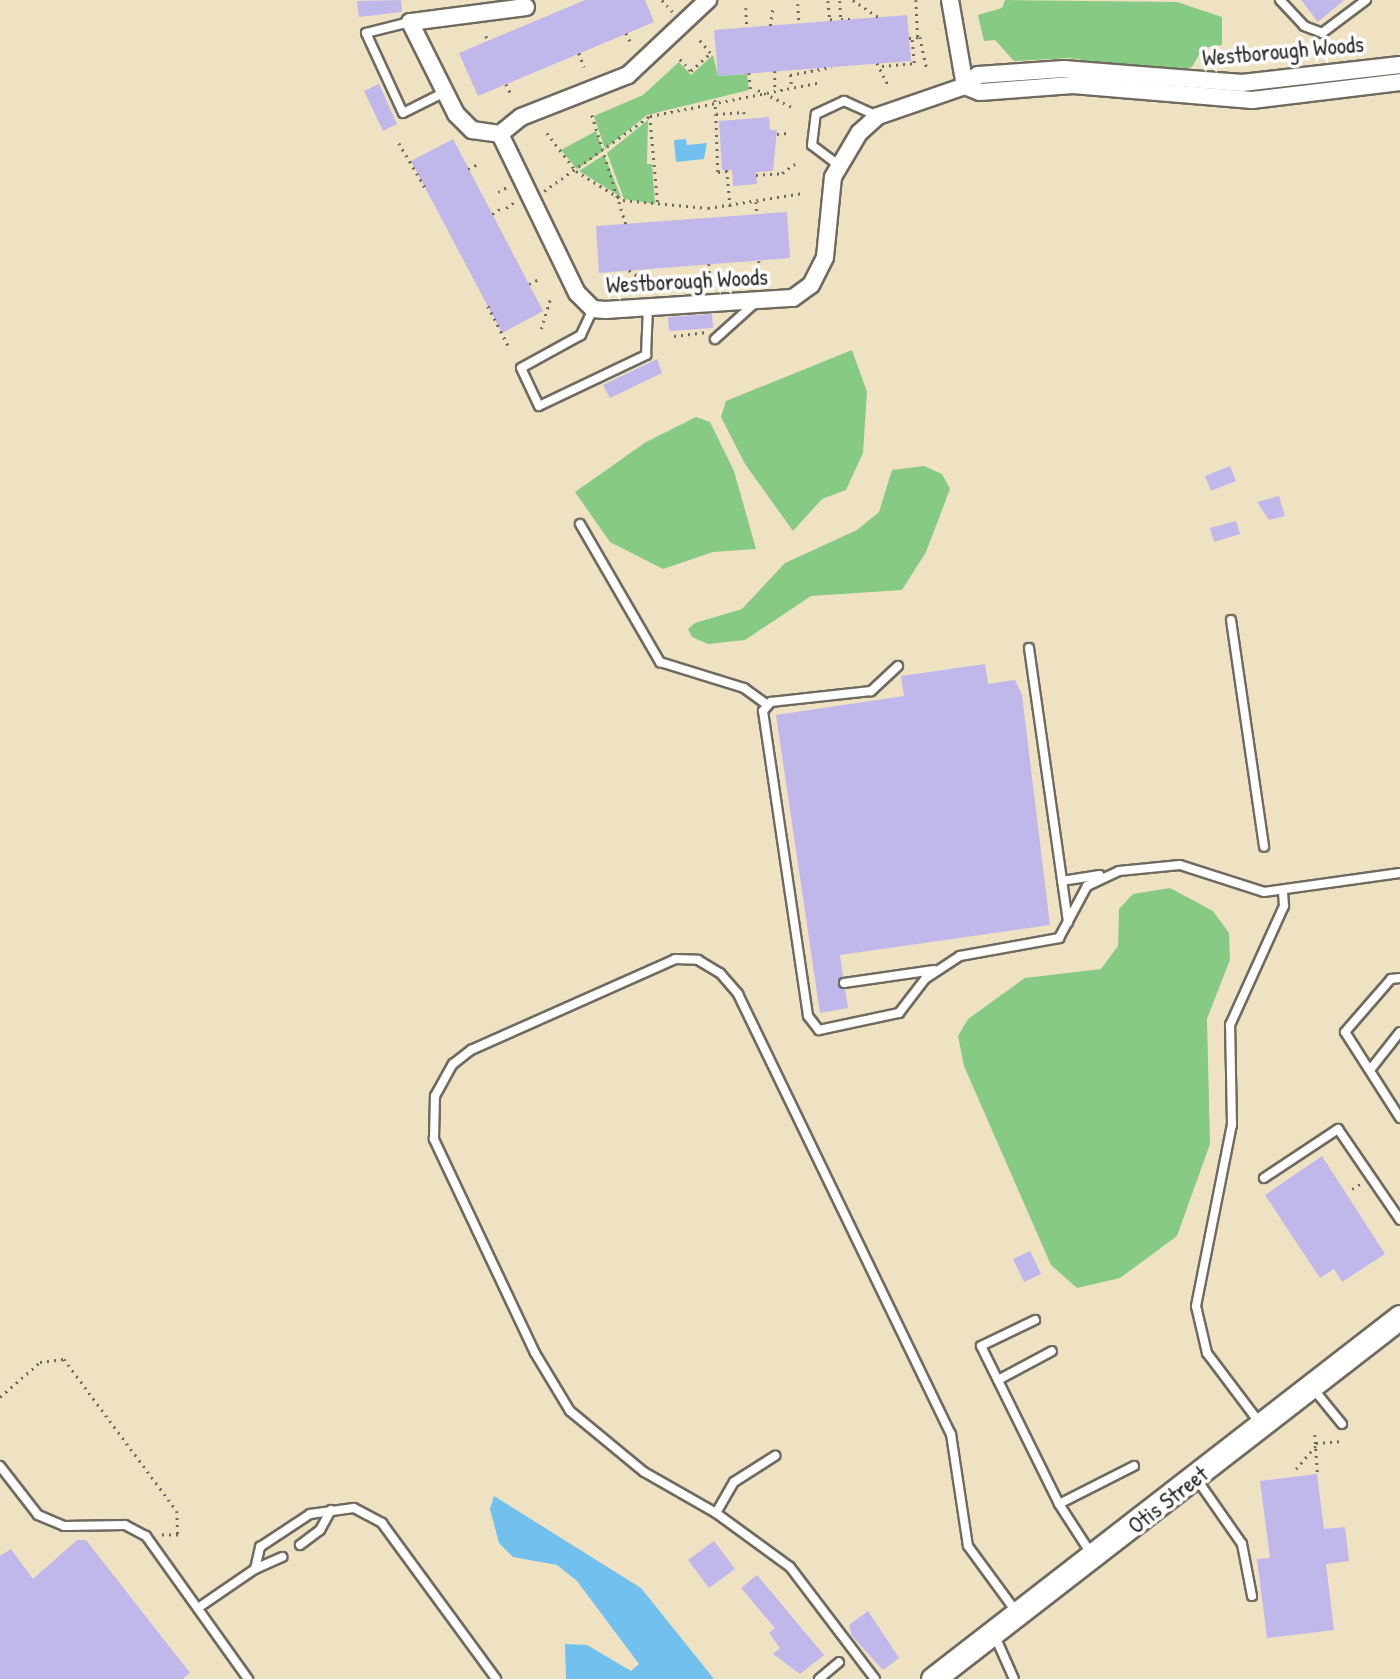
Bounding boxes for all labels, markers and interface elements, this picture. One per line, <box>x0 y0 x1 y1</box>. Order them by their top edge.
street label: Westborough Woods <box>1201 30 1365 72</box>
street label: Westborough Woods <box>605 263 769 299</box>
street label: Otis Street <box>1123 1460 1213 1540</box>

